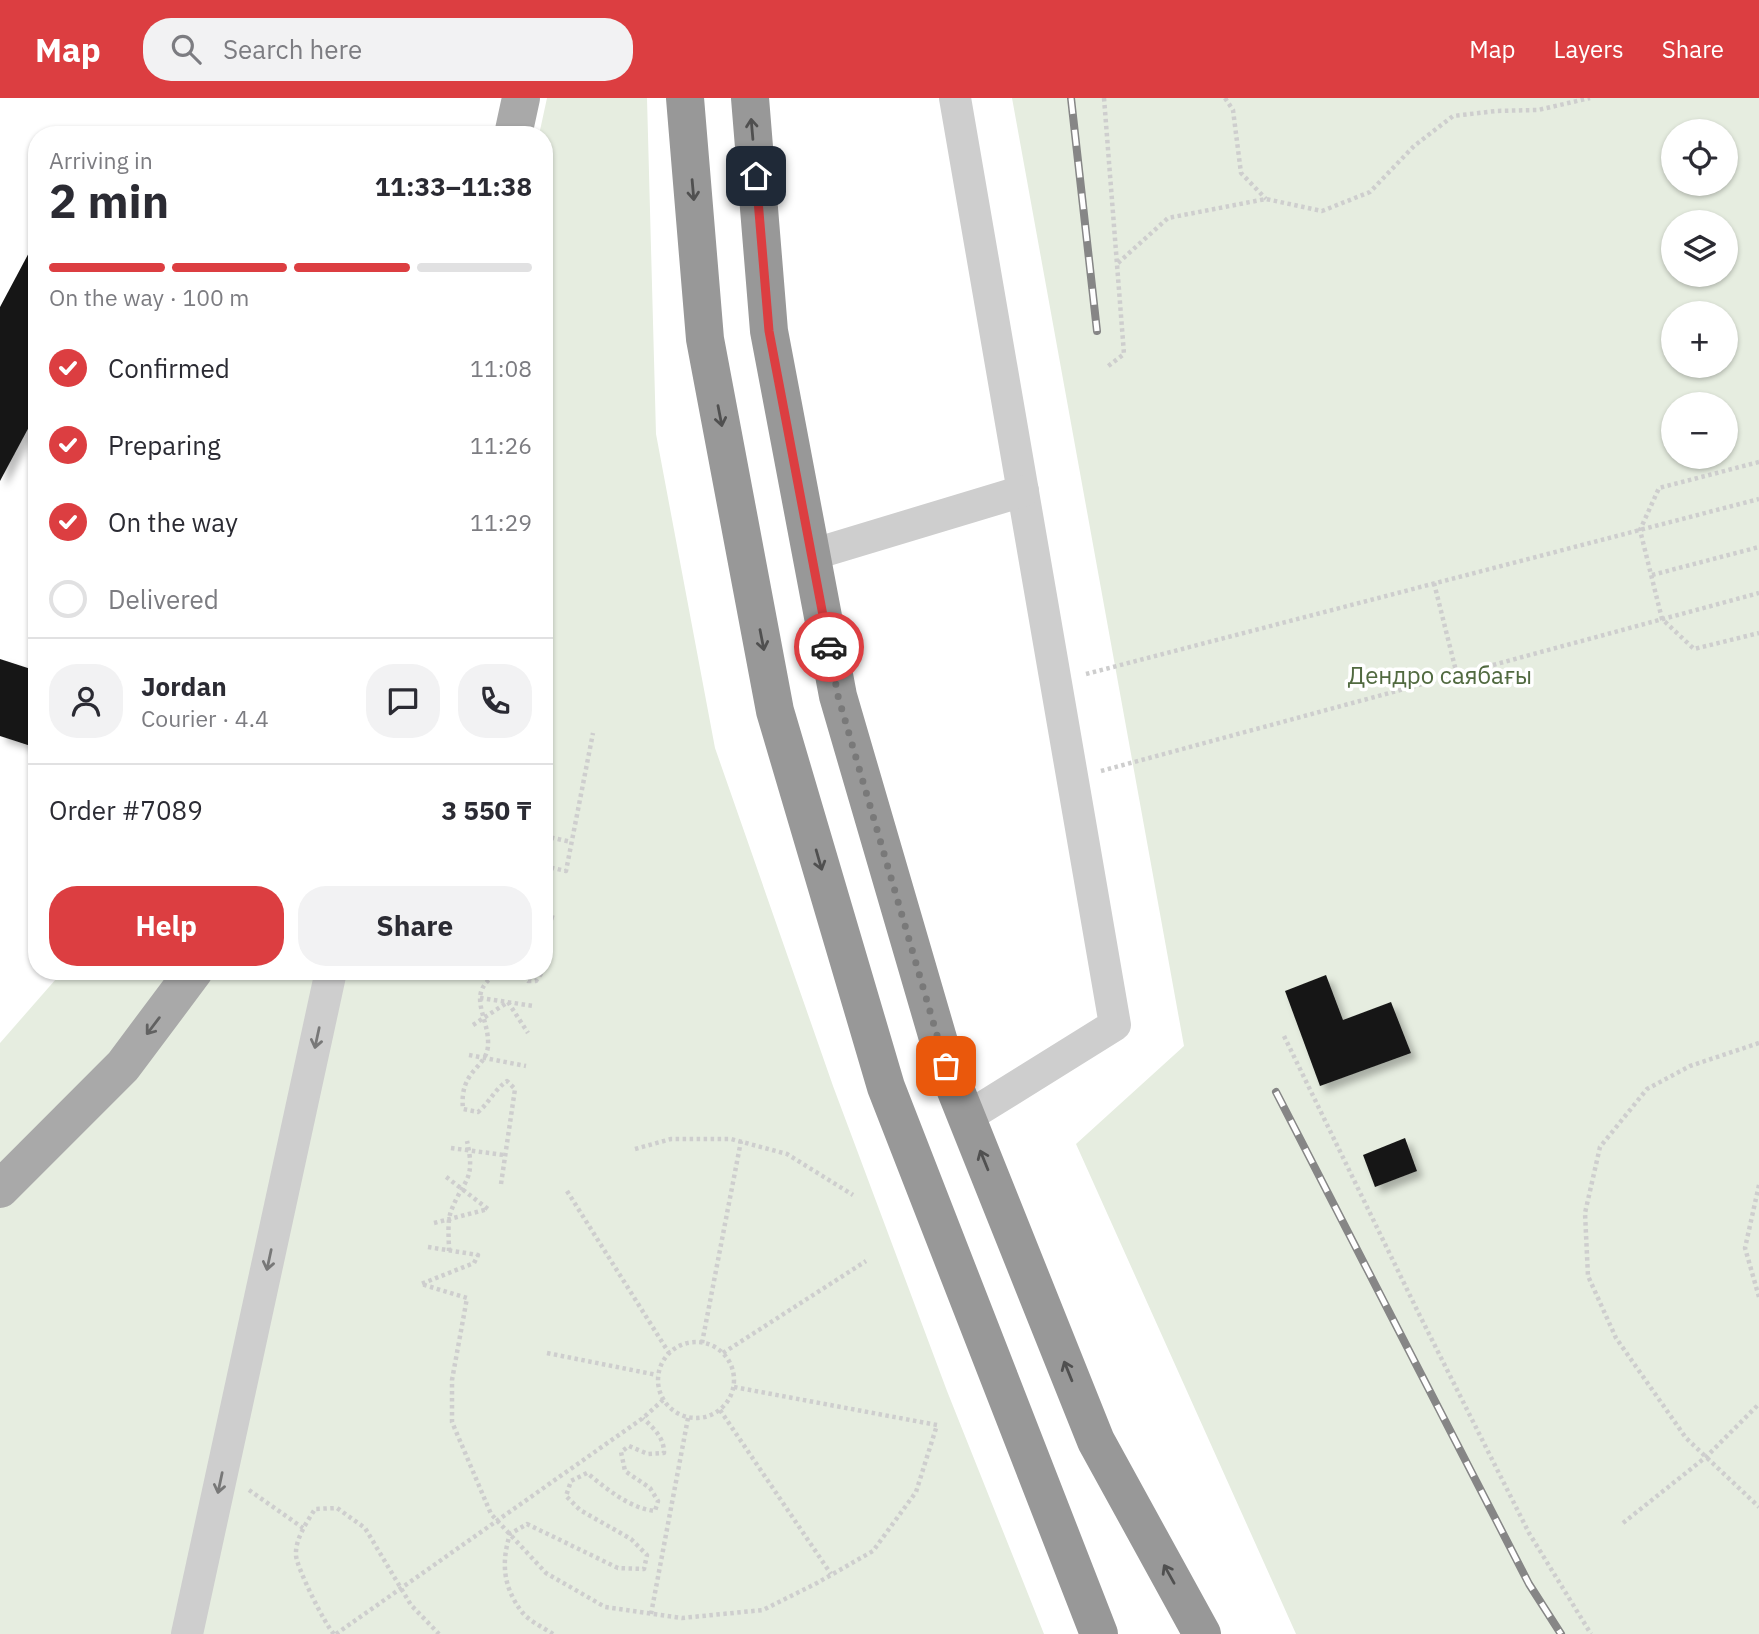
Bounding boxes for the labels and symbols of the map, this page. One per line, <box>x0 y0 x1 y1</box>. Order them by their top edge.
one-way arrow <box>745 118 758 141</box>
pin <box>726 146 786 206</box>
one-way arrow <box>687 179 700 201</box>
one-way arrow <box>713 404 727 427</box>
courier <box>794 612 864 682</box>
one-way arrow <box>755 628 769 651</box>
park label: Дендро саябағы <box>1348 659 1532 691</box>
one-way arrow <box>813 848 826 870</box>
one-way arrow <box>146 1016 161 1035</box>
one-way arrow <box>309 1026 323 1049</box>
pin <box>916 1036 976 1096</box>
one-way arrow <box>976 1149 989 1171</box>
one-way arrow <box>261 1248 275 1271</box>
one-way arrow <box>1061 1360 1074 1382</box>
one-way arrow <box>213 1471 227 1494</box>
one-way arrow <box>1162 1564 1176 1585</box>

